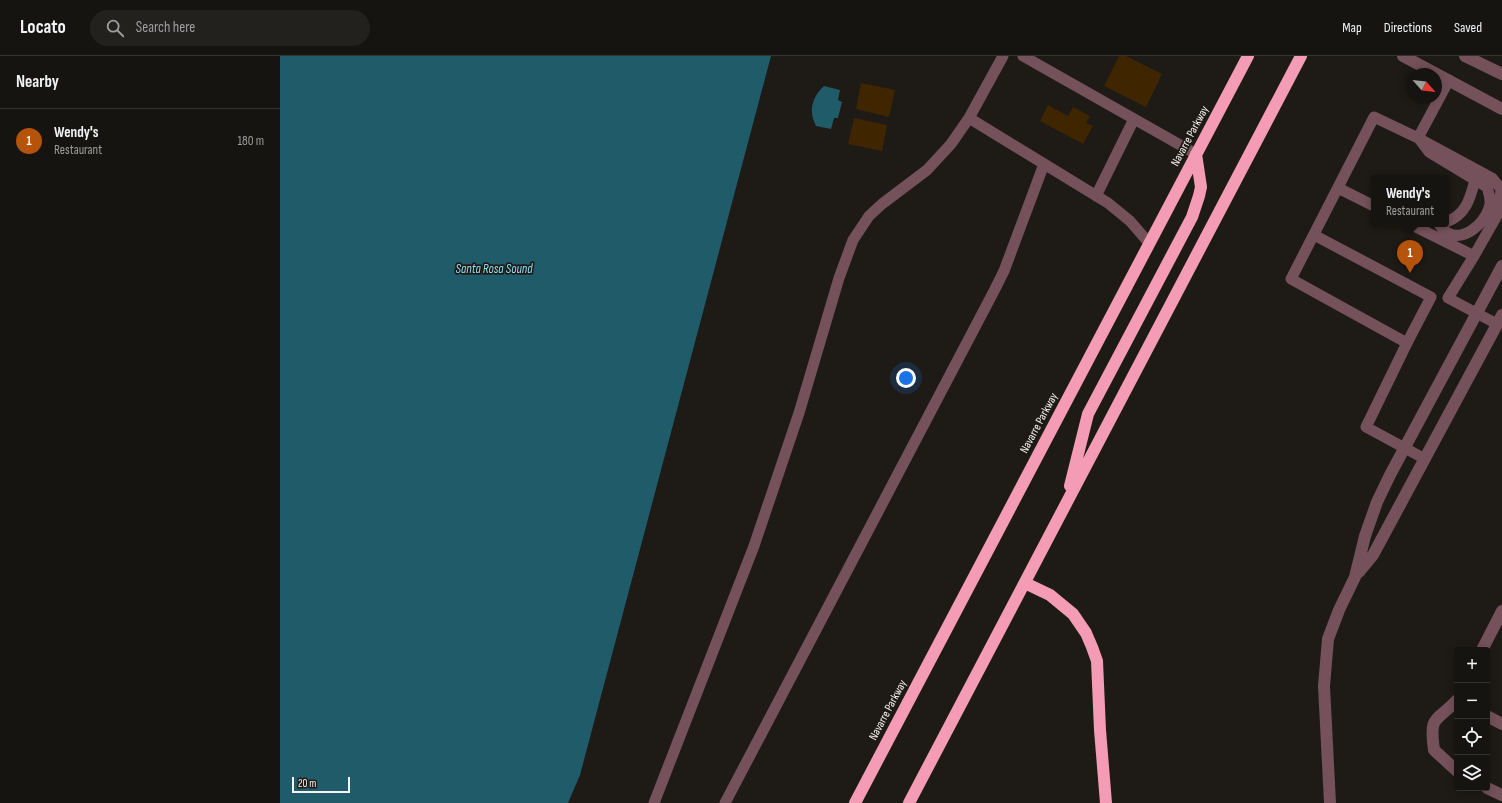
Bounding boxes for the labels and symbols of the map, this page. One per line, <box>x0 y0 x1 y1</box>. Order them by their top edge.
north arrow <box>1406 68 1442 104</box>
street label: Navarre Parkway <box>1168 103 1212 169</box>
pin: 1 <box>1397 240 1423 273</box>
water label: Santa Rosa Sound <box>455 261 533 277</box>
your location <box>896 368 916 388</box>
street label: Navarre Parkway <box>1017 390 1061 456</box>
street label: Navarre Parkway <box>866 677 910 743</box>
scale bar <box>292 775 350 794</box>

